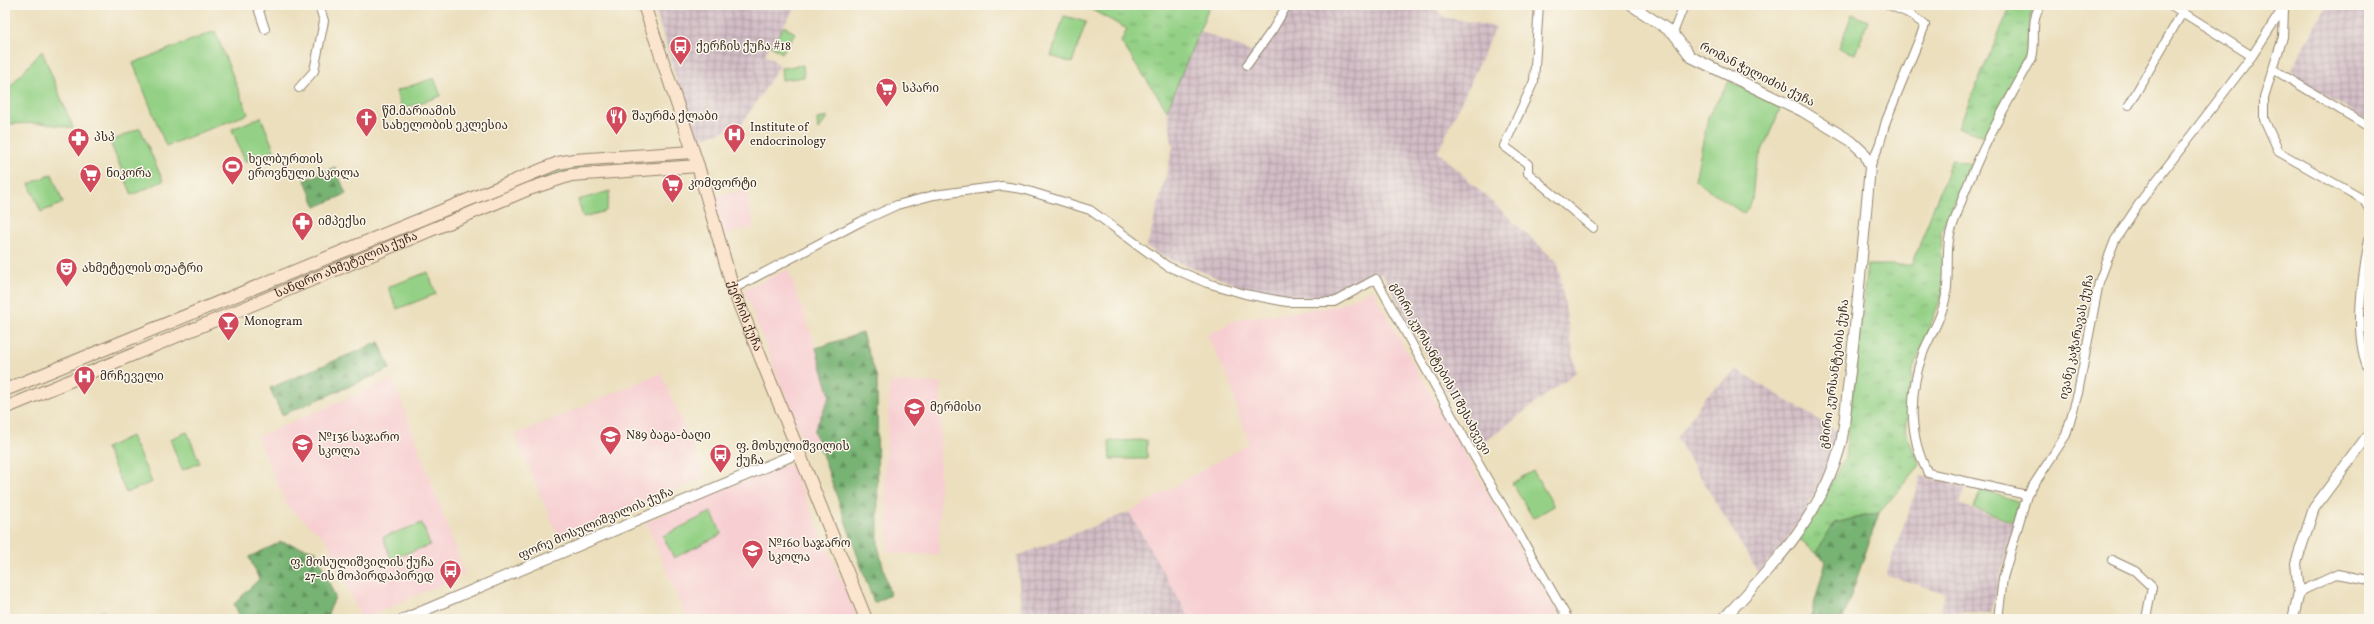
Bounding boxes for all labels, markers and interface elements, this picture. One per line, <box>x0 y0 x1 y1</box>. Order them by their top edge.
bus stop icon: ქერჩის ქუჩა #18 <box>668 34 694 67</box>
place label: ქერჩის ქუჩა #18 <box>696 39 791 55</box>
street label: რომან ჭელიძის ქუჩა <box>1697 39 1817 111</box>
supermarket icon: სპარი <box>874 76 900 109</box>
place label: სპარი <box>902 81 939 97</box>
place label: წმ.მარიამის სახელობის ეკლესია <box>382 104 508 134</box>
restaurant icon: შაურმა ქლაბი <box>603 104 629 137</box>
church icon: წმ.მარიამის სახელობის ეკლესია <box>353 106 379 139</box>
place label: შაურმა ქლაბი <box>632 109 718 125</box>
place label: Institute of endocrinology <box>750 120 827 150</box>
hospital icon: Institute of endocrinology <box>722 122 748 155</box>
pharmacy icon: პსპ <box>65 125 91 158</box>
place label: პსპ <box>94 130 115 146</box>
place label: ხელბურთის ეროვნული სკოლა <box>248 152 359 182</box>
sports icon: ხელბურთის ეროვნული სკოლა <box>220 154 246 187</box>
supermarket icon: ნიკორა <box>78 161 104 194</box>
place label: ნიკორა <box>106 166 152 182</box>
supermarket icon: კომფორტი <box>660 171 686 204</box>
place label: კომფორტი <box>688 176 757 192</box>
pharmacy icon: იმპექსი <box>289 209 315 242</box>
place label: იმპექსი <box>318 214 366 230</box>
street label: სანდრო ახმეტელის ქუჩა <box>273 228 420 302</box>
theatre icon: ახმეტელის თეატრი <box>53 256 79 289</box>
place label: ახმეტელის თეატრი <box>82 261 203 277</box>
street label: ივანე კაჭარავას ქუჩა <box>2056 273 2098 401</box>
street label: ქერჩის ქუჩა <box>723 279 765 354</box>
street label: გმირი კურსანტების II შესახვევი <box>1386 280 1494 458</box>
street label: გმირი კურსანტების ქუჩა <box>1817 298 1853 450</box>
bar icon: Monogram <box>216 309 242 342</box>
place label: Monogram <box>244 314 303 330</box>
hospital icon: მრჩეველი <box>71 364 97 397</box>
place label: მრჩეველი <box>100 369 164 385</box>
school or university icon: მერმისი <box>901 395 927 428</box>
place label: მერმისი <box>930 400 981 416</box>
school or university icon: N89 ბაგა-ბაღი <box>597 423 623 456</box>
place label: N89 ბაგა-ბაღი <box>626 428 711 444</box>
place label: №136 საჯარო სკოლა <box>318 430 400 460</box>
school or university icon: №136 საჯარო სკოლა <box>290 432 316 465</box>
place label: ფ. მოსულიშვილის ქუჩა <box>736 439 850 469</box>
bus stop icon: ფ. მოსულიშვილის ქუჩა <box>707 441 733 474</box>
street label: ფორე მოსულიშვილის ქუჩა <box>516 484 676 564</box>
place label: №160 საჯარო სკოლა <box>768 536 851 566</box>
school or university icon: №160 საჯარო სკოლა <box>739 538 765 571</box>
place label: ფ. მოსულიშვილის ქუჩა 27-ის მოპირდაპირედ <box>290 555 434 585</box>
bus stop icon: ფ. მოსულიშვილის ქუჩა 27-ის მოპირდაპირედ <box>437 557 463 590</box>

